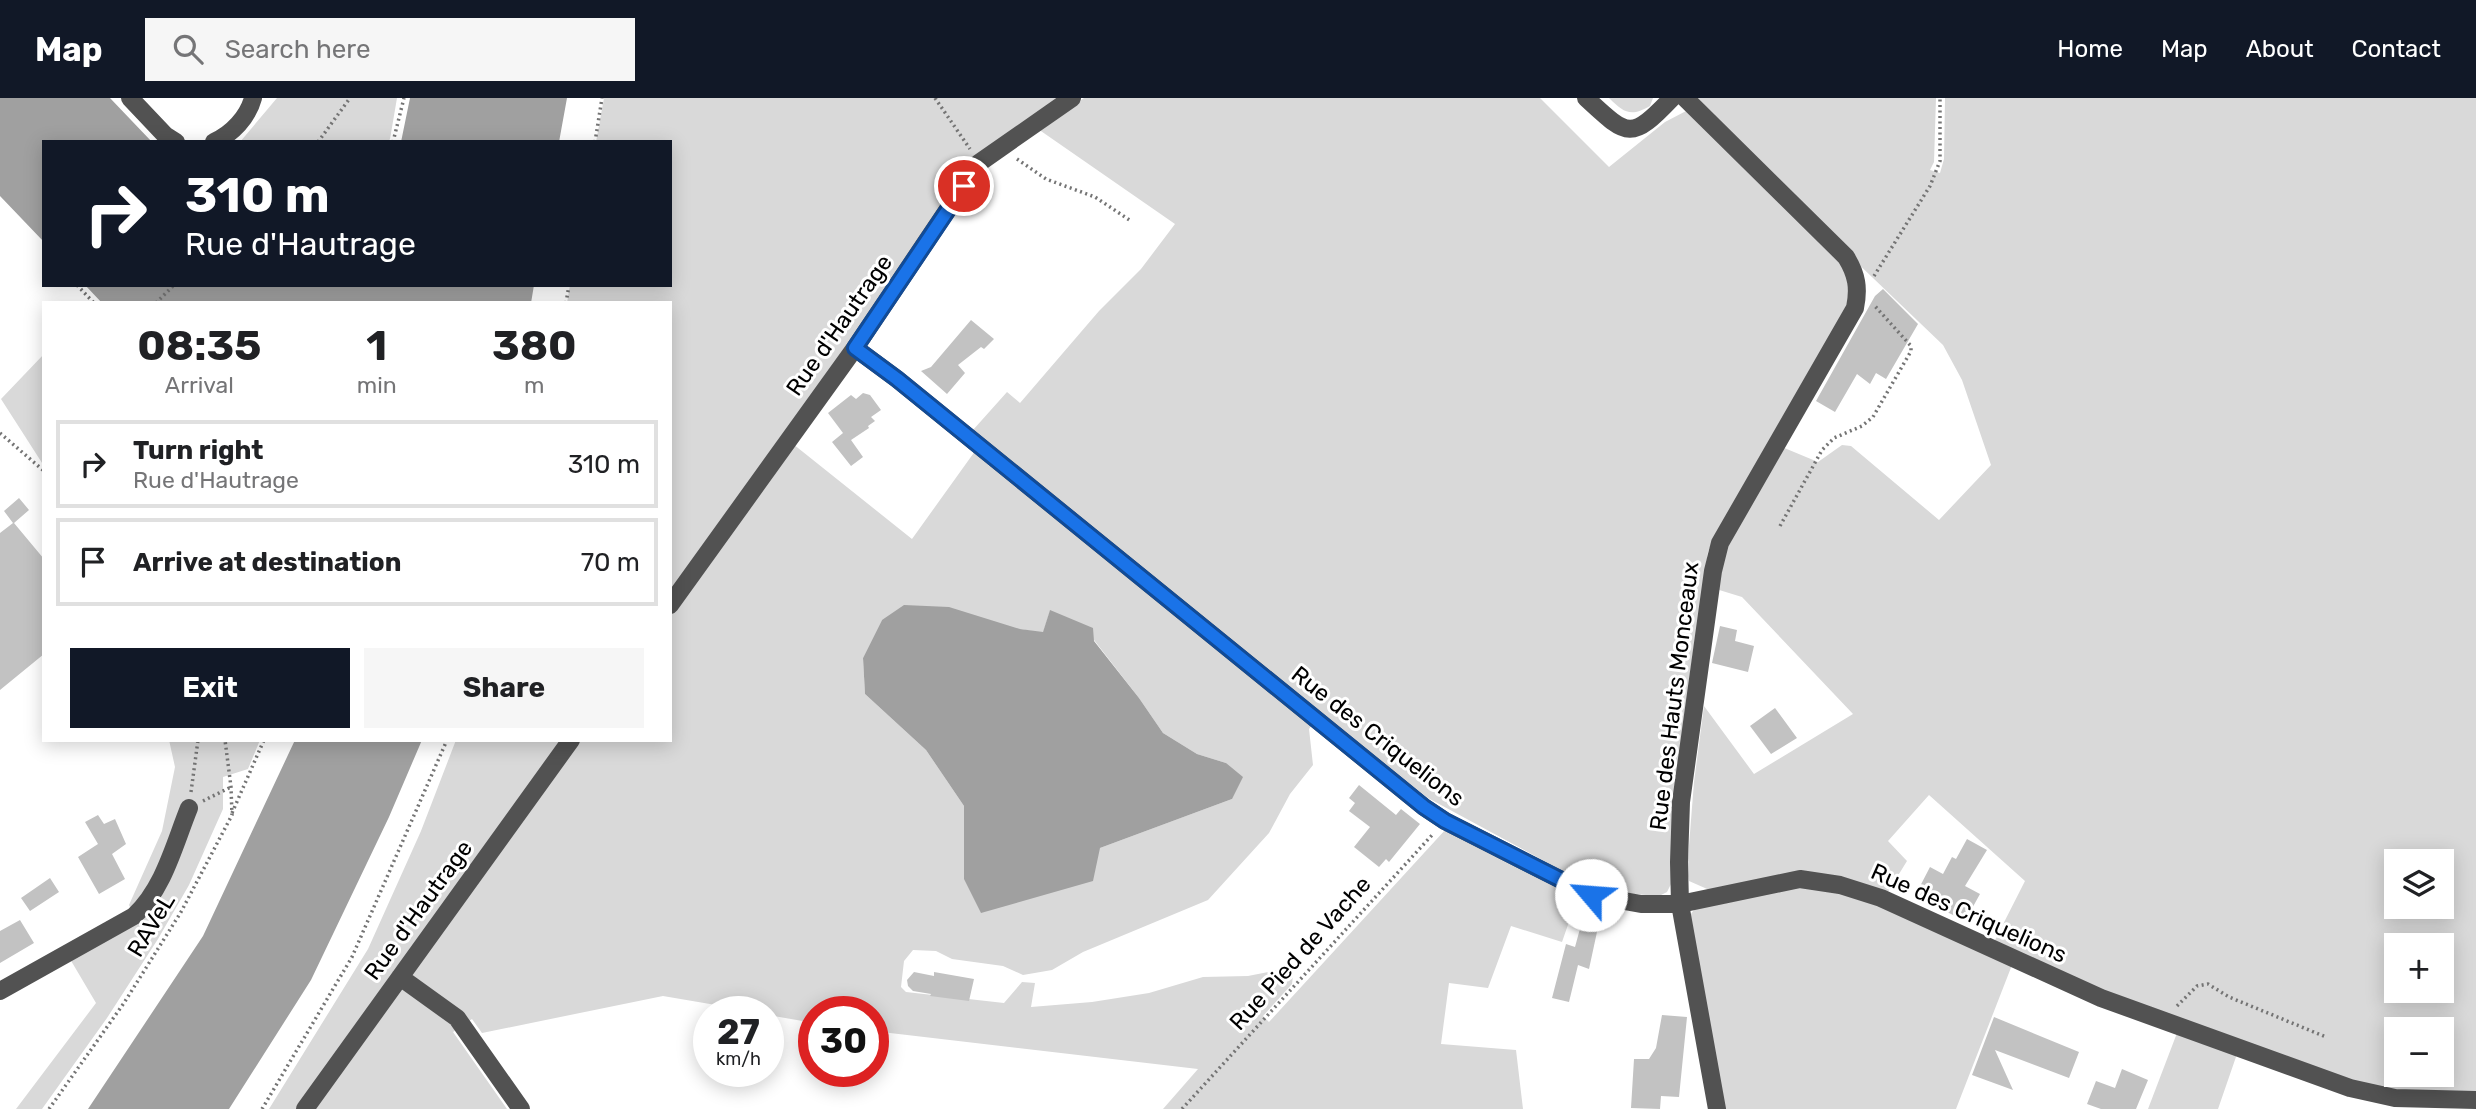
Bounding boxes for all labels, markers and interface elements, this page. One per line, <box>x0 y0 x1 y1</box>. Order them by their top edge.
search box <box>145 18 635 81</box>
text: Map <box>35 30 103 69</box>
icon: search <box>169 30 207 68</box>
text: Search here <box>225 34 370 65</box>
text: Home <box>2057 35 2123 63</box>
text: Map <box>2161 35 2208 63</box>
text: About <box>2246 35 2314 63</box>
text: Contact <box>2352 35 2441 63</box>
pin <box>934 156 994 216</box>
text: 310 m <box>185 166 330 224</box>
icon: arrive <box>945 167 983 205</box>
icon: right <box>70 168 161 259</box>
text: Rue d'Hautrage <box>185 225 416 263</box>
street label: Rue d'Hautrage <box>780 249 898 401</box>
text: 08:35 <box>137 321 261 371</box>
text: 1 <box>366 321 387 371</box>
text: 380 <box>492 321 577 371</box>
text: Arrival <box>165 371 234 399</box>
text: min <box>357 371 397 399</box>
text: m <box>524 371 545 399</box>
text: Turn right <box>133 435 263 466</box>
icon: right <box>74 445 112 483</box>
text: 310 m <box>568 449 640 480</box>
text: Rue d'Hautrage <box>133 466 299 494</box>
icon: arrive <box>74 543 112 581</box>
text: Arrive at destination <box>133 547 401 578</box>
text: 70 m <box>581 547 640 578</box>
street label: Rue des Hauts Monceaux <box>1644 560 1704 832</box>
button: Exit <box>70 648 350 728</box>
button: Share <box>364 648 644 728</box>
street label: Rue des Criquelions <box>1286 660 1470 812</box>
street label: Rue d'Hautrage <box>358 835 478 985</box>
map controls <box>2384 849 2454 1087</box>
button: layers <box>2384 849 2454 919</box>
street label: Rue des Criquelions <box>1867 857 2071 969</box>
position arrow <box>1554 858 1628 932</box>
street label: Rue Pied de Vache <box>1223 870 1377 1036</box>
street label: RAVeL <box>121 888 181 962</box>
button: + <box>2384 933 2454 1003</box>
speed limit sign: 30 <box>798 996 889 1087</box>
text: 27 <box>717 1011 760 1053</box>
button: − <box>2384 1017 2454 1087</box>
text: km/h <box>716 1048 761 1070</box>

